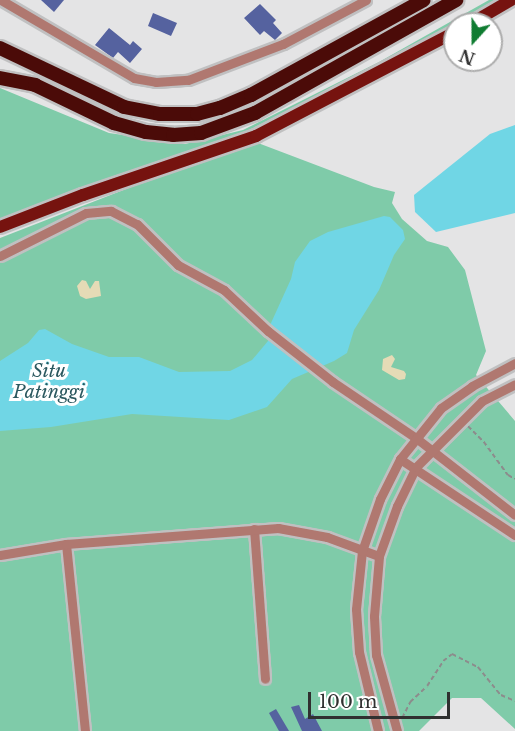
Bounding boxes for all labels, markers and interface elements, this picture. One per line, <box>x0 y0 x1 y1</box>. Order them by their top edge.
north arrow <box>443 12 503 72</box>
text: N <box>457 45 478 69</box>
water label: Situ Patinggi <box>13 361 85 404</box>
scale bar <box>311 680 454 718</box>
text: 100 m <box>319 691 377 713</box>

